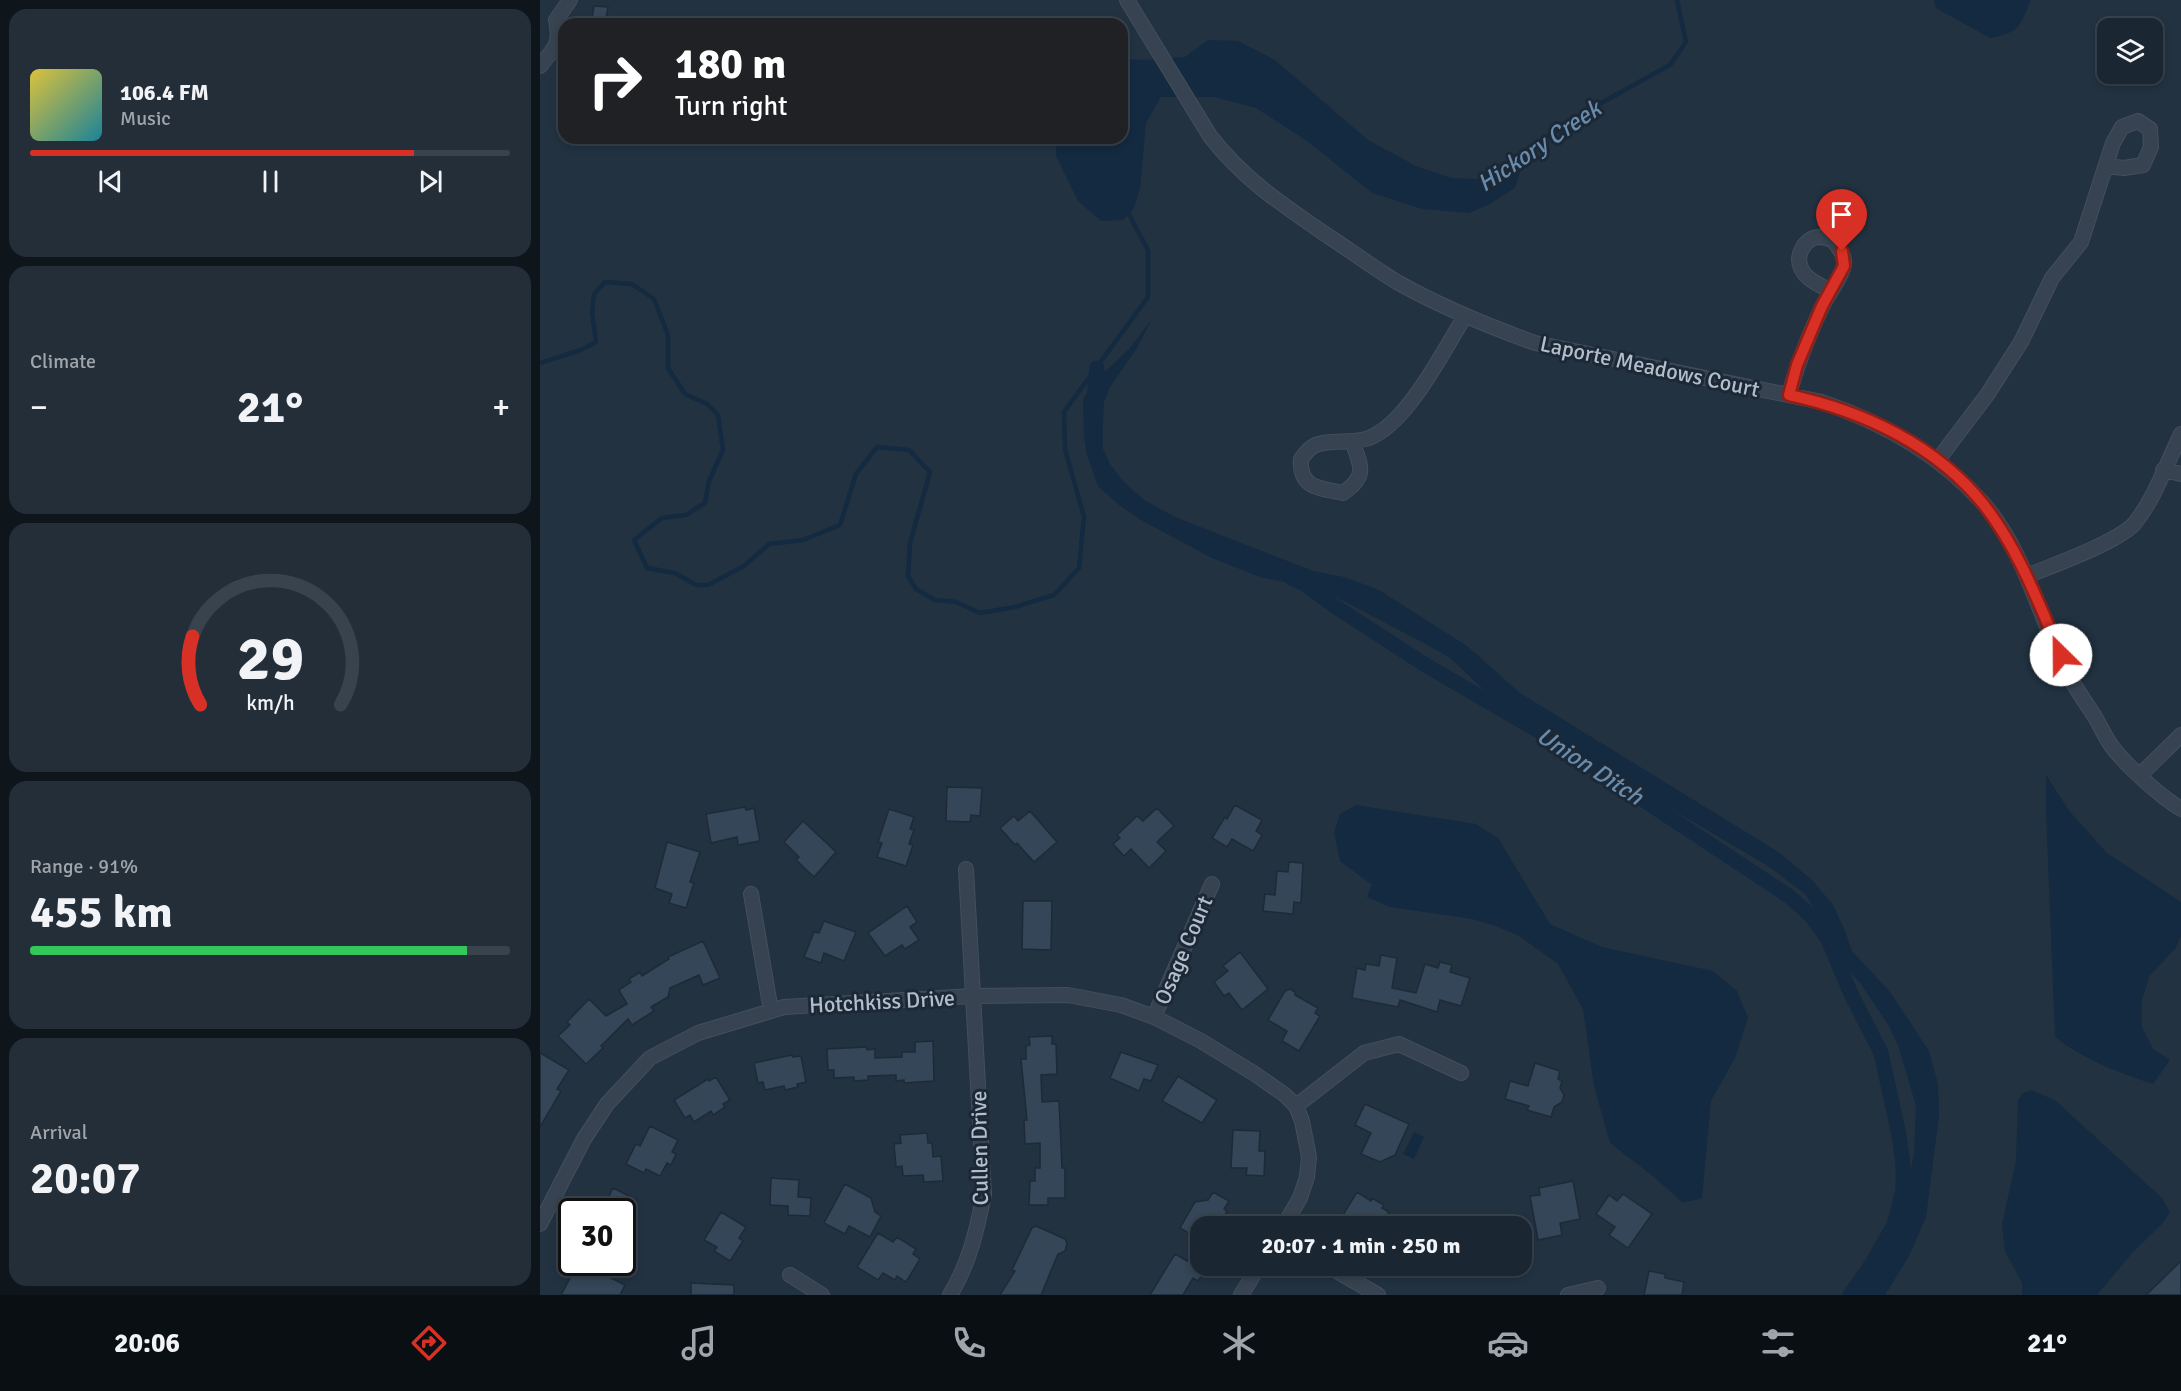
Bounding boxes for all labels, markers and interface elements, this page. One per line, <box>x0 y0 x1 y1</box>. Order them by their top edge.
map controls <box>2097 18 2163 84</box>
button: layers <box>2097 18 2163 84</box>
text: 180 m <box>675 39 786 90</box>
icon: right <box>576 42 654 120</box>
text: 106.4 FM <box>120 79 209 106</box>
text: Turn right <box>675 90 788 123</box>
water label: Hickory Creek <box>1471 92 1608 198</box>
text: Music <box>120 106 171 131</box>
icon: previous <box>94 165 127 198</box>
icon: pause <box>254 165 287 198</box>
icon: next <box>414 165 447 198</box>
pin <box>1816 189 1867 251</box>
icon: arrive <box>1825 198 1858 231</box>
street label: Laporte Meadows Court <box>1538 330 1762 403</box>
text: Climate <box>30 349 96 374</box>
text: 21° <box>237 380 303 435</box>
text: − <box>30 387 48 428</box>
text: + <box>492 387 510 428</box>
text: 29 <box>236 620 304 697</box>
position arrow <box>2029 623 2093 687</box>
text: km/h <box>246 690 294 716</box>
water label: Union Ditch <box>1531 720 1650 812</box>
text: Range · 91% <box>30 854 138 879</box>
text: 455 km <box>30 885 173 940</box>
street label: Osage Court <box>1148 891 1219 1009</box>
street label: Hotchkiss Drive <box>808 984 956 1019</box>
street label: Cullen Drive <box>965 1090 994 1206</box>
text: Arrival <box>30 1120 88 1145</box>
text: 20:07 <box>30 1151 140 1206</box>
speed limit sign: 30 <box>558 1198 636 1276</box>
text: 20:07 · 1 min · 250 m <box>1261 1232 1461 1259</box>
icon: directions <box>408 1322 450 1364</box>
icon: music <box>678 1322 720 1364</box>
icon: phone <box>948 1322 990 1364</box>
icon: climate <box>1218 1322 1260 1364</box>
icon: car <box>1487 1322 1529 1364</box>
icon: filters <box>1757 1322 1799 1364</box>
text: 20:06 <box>114 1327 180 1360</box>
text: 21° <box>2027 1327 2067 1360</box>

